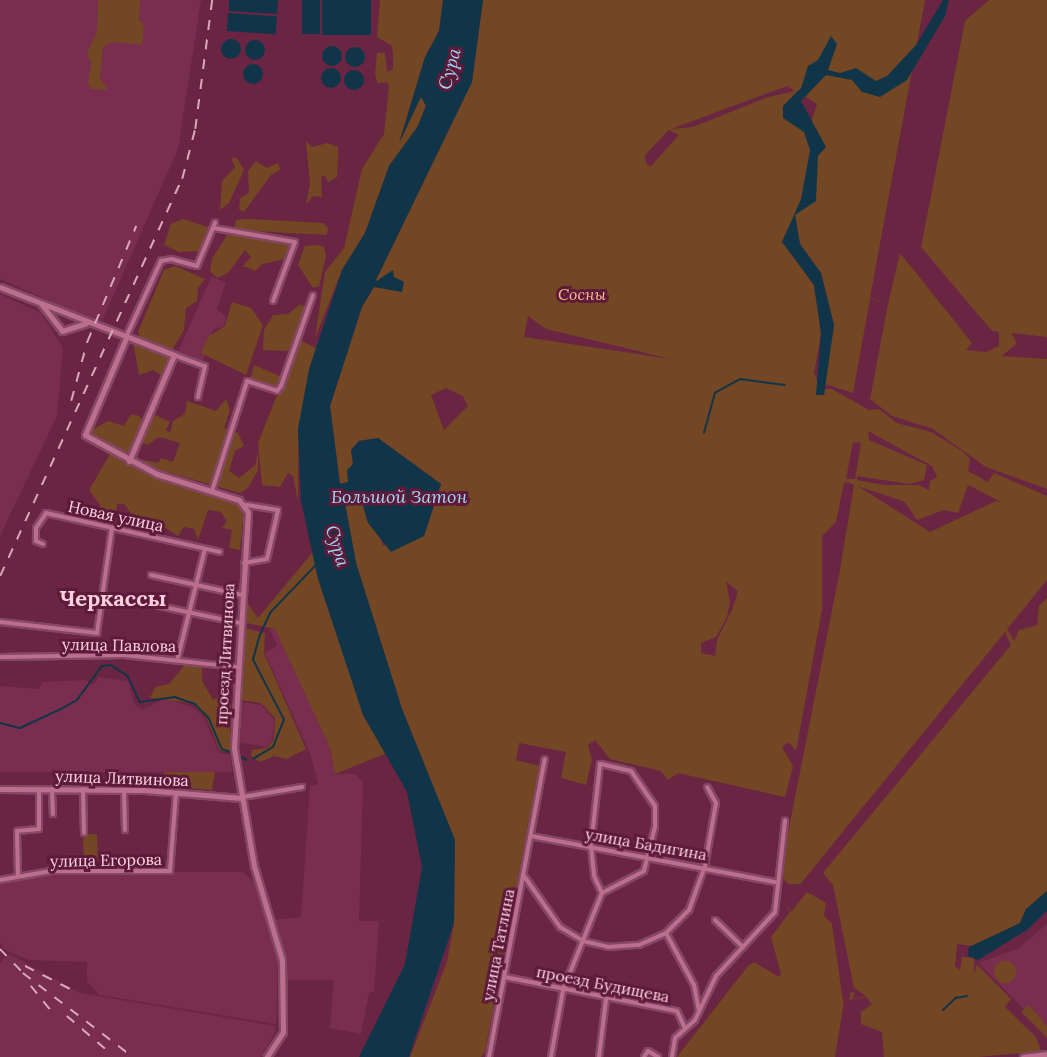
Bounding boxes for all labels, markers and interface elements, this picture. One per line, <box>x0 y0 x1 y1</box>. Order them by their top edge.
water label: Сура <box>434 46 466 92</box>
park label: Сосны <box>558 284 606 304</box>
water label: Большой Затон <box>331 486 467 508</box>
street label: Новая улица <box>67 497 165 535</box>
water label: Сура <box>321 523 353 569</box>
street label: проезд Литвинова <box>212 583 238 725</box>
district label: Черкассы <box>60 586 166 612</box>
street label: улица Павлова <box>62 634 176 656</box>
street label: улица Литвинова <box>55 766 189 790</box>
street label: улица Бадигина <box>584 824 708 864</box>
street label: улица Егорова <box>50 849 162 871</box>
street label: улица Татлина <box>478 887 518 1003</box>
street label: проезд Будищева <box>535 962 671 1006</box>

